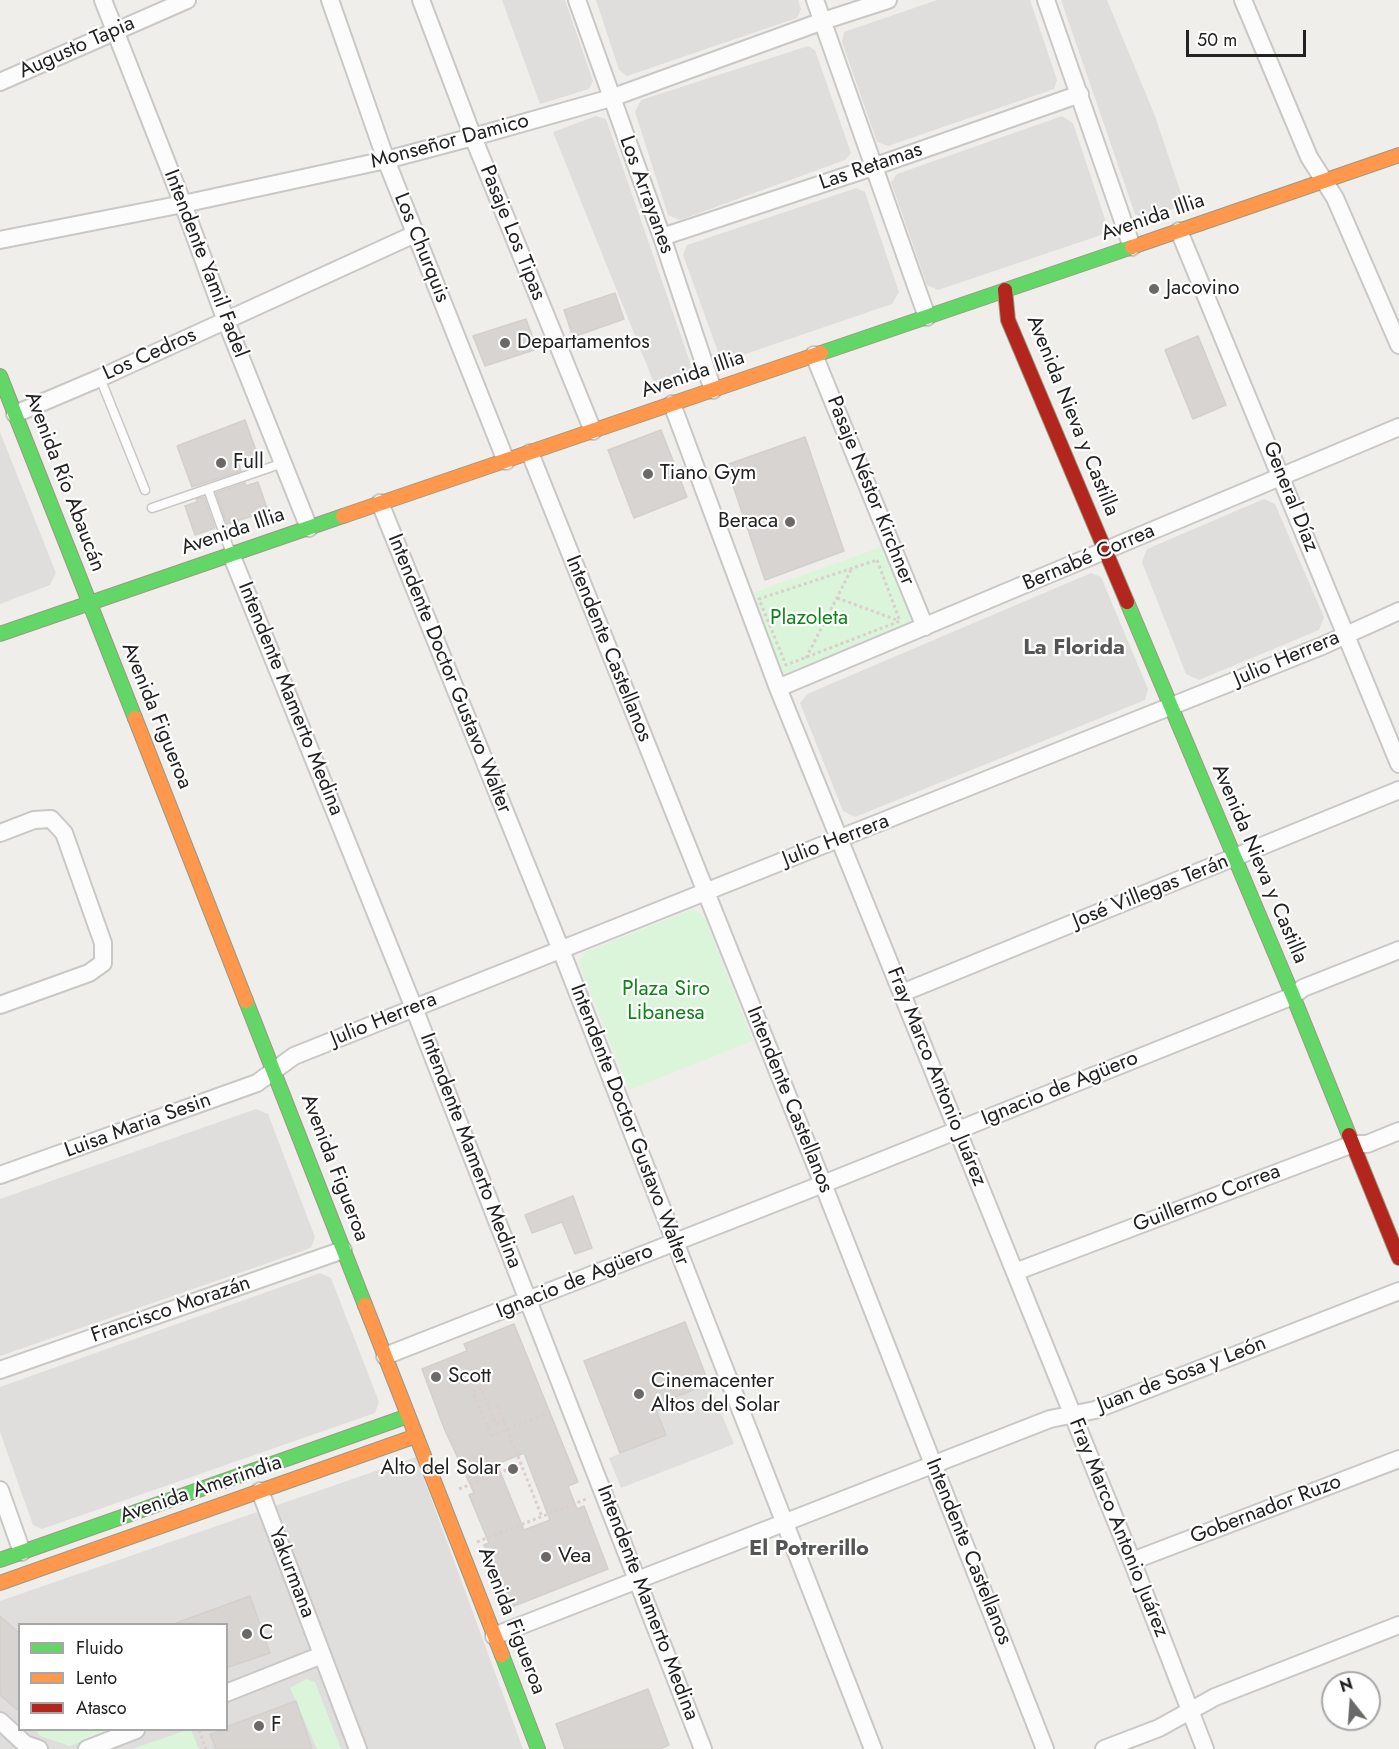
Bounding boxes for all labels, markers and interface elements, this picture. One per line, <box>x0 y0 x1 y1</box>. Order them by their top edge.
street label: Augusto Tapia <box>15 11 139 85</box>
scale bar <box>1189 18 1309 56</box>
text: 50 m <box>1197 27 1237 53</box>
street label: Monseñor Damico <box>368 109 532 175</box>
street label: Los Arrayanes <box>613 133 679 257</box>
street label: Las Retamas <box>816 138 926 196</box>
street label: Pasaje Los Tipas <box>473 162 551 304</box>
street label: Intendente Yamil Fadel <box>158 166 252 362</box>
street label: Avenida Illia <box>1098 189 1208 247</box>
street label: Los Churquis <box>388 190 454 306</box>
place label: Jacovino <box>1166 276 1240 302</box>
marker: Jacovino <box>1147 282 1161 296</box>
street label: Avenida Nieva y Castilla <box>1020 312 1124 520</box>
street label: Los Cedros <box>99 323 201 387</box>
place label: Departamentos <box>517 330 650 356</box>
marker: Departamentos <box>498 336 512 350</box>
street label: Avenida Illia <box>638 346 748 404</box>
street label: Avenida Río Abaucán <box>18 389 110 575</box>
street label: Pasaje Néstor Kirchner <box>821 393 919 589</box>
street label: General Díaz <box>1256 438 1324 556</box>
place label: Full <box>233 450 264 476</box>
marker: Full <box>214 456 228 470</box>
place label: Tiano Gym <box>660 461 756 487</box>
marker: Tiano Gym <box>641 467 655 481</box>
street label: Avenida Illia <box>178 503 288 561</box>
place label: Beraca <box>718 509 778 535</box>
marker: Beraca <box>783 515 797 529</box>
street label: Bernabé Correa <box>1019 519 1159 597</box>
street label: Intendente Doctor Gustavo Walter <box>381 531 517 817</box>
street label: Intendente Castellanos <box>559 552 657 746</box>
street label: Intendente Mamerto Medina <box>232 579 348 819</box>
park label: Plazoleta <box>770 606 848 632</box>
street label: Julio Herrera <box>1230 625 1344 693</box>
district label: La Florida <box>1023 636 1125 662</box>
street label: Avenida Figueroa <box>115 639 197 793</box>
street label: Avenida Nieva y Castilla <box>1206 761 1312 967</box>
street label: Julio Herrera <box>779 809 893 873</box>
street label: José Villegas Terán <box>1070 849 1232 935</box>
street label: Fray Marco Antonio Juárez <box>881 964 991 1190</box>
park label: Plaza Siro Libanesa <box>622 977 710 1027</box>
street label: Intendente Doctor Gustavo Walter <box>564 981 694 1269</box>
street label: Julio Herrera <box>327 987 441 1053</box>
street label: Intendente Castellanos <box>740 1003 838 1197</box>
street label: Intendente Mamerto Medina <box>413 1030 527 1272</box>
street label: Ignacio de Agüero <box>978 1046 1142 1132</box>
street label: Luisa Maria Sesin <box>61 1088 215 1164</box>
street label: Avenida Figueroa <box>294 1091 374 1245</box>
street label: Guillermo Correa <box>1130 1159 1284 1239</box>
street label: Ignacio de Agüero <box>493 1239 657 1325</box>
street label: Francisco Morazán <box>88 1271 254 1349</box>
street label: Juan de Sosa y León <box>1094 1331 1270 1419</box>
place label: Scott <box>448 1364 491 1390</box>
place label: Cinemacenter Altos del Solar <box>651 1369 780 1419</box>
marker: Scott <box>429 1370 443 1384</box>
marker: Cinemacenter Altos del Solar <box>632 1387 646 1401</box>
street label: Fray Marco Antonio Juárez <box>1063 1415 1173 1641</box>
street label: Avenida Amerindia <box>117 1450 285 1530</box>
street label: Intendente Castellanos <box>919 1455 1017 1649</box>
place label: Alto del Solar <box>380 1456 501 1482</box>
marker: Alto del Solar <box>506 1462 520 1476</box>
street label: Gobernador Ruzo <box>1187 1470 1345 1550</box>
street label: Intendente Mamerto Medina <box>590 1482 704 1724</box>
street label: Yakurmana <box>262 1524 320 1622</box>
district label: El Potrerillo <box>749 1537 869 1563</box>
street label: Avenida Figueroa <box>471 1544 551 1698</box>
place label: Vea <box>558 1544 591 1570</box>
marker: Vea <box>539 1550 553 1564</box>
place label: C <box>259 1621 273 1647</box>
legend <box>18 1623 228 1731</box>
marker: C <box>240 1627 254 1641</box>
text: Fluido <box>76 1635 123 1661</box>
text: Lento <box>76 1665 117 1691</box>
north arrow <box>1321 1671 1381 1731</box>
text: N <box>1337 1672 1356 1698</box>
text: Atasco <box>76 1695 127 1721</box>
place label: F <box>271 1713 281 1739</box>
marker: F <box>252 1719 266 1733</box>

